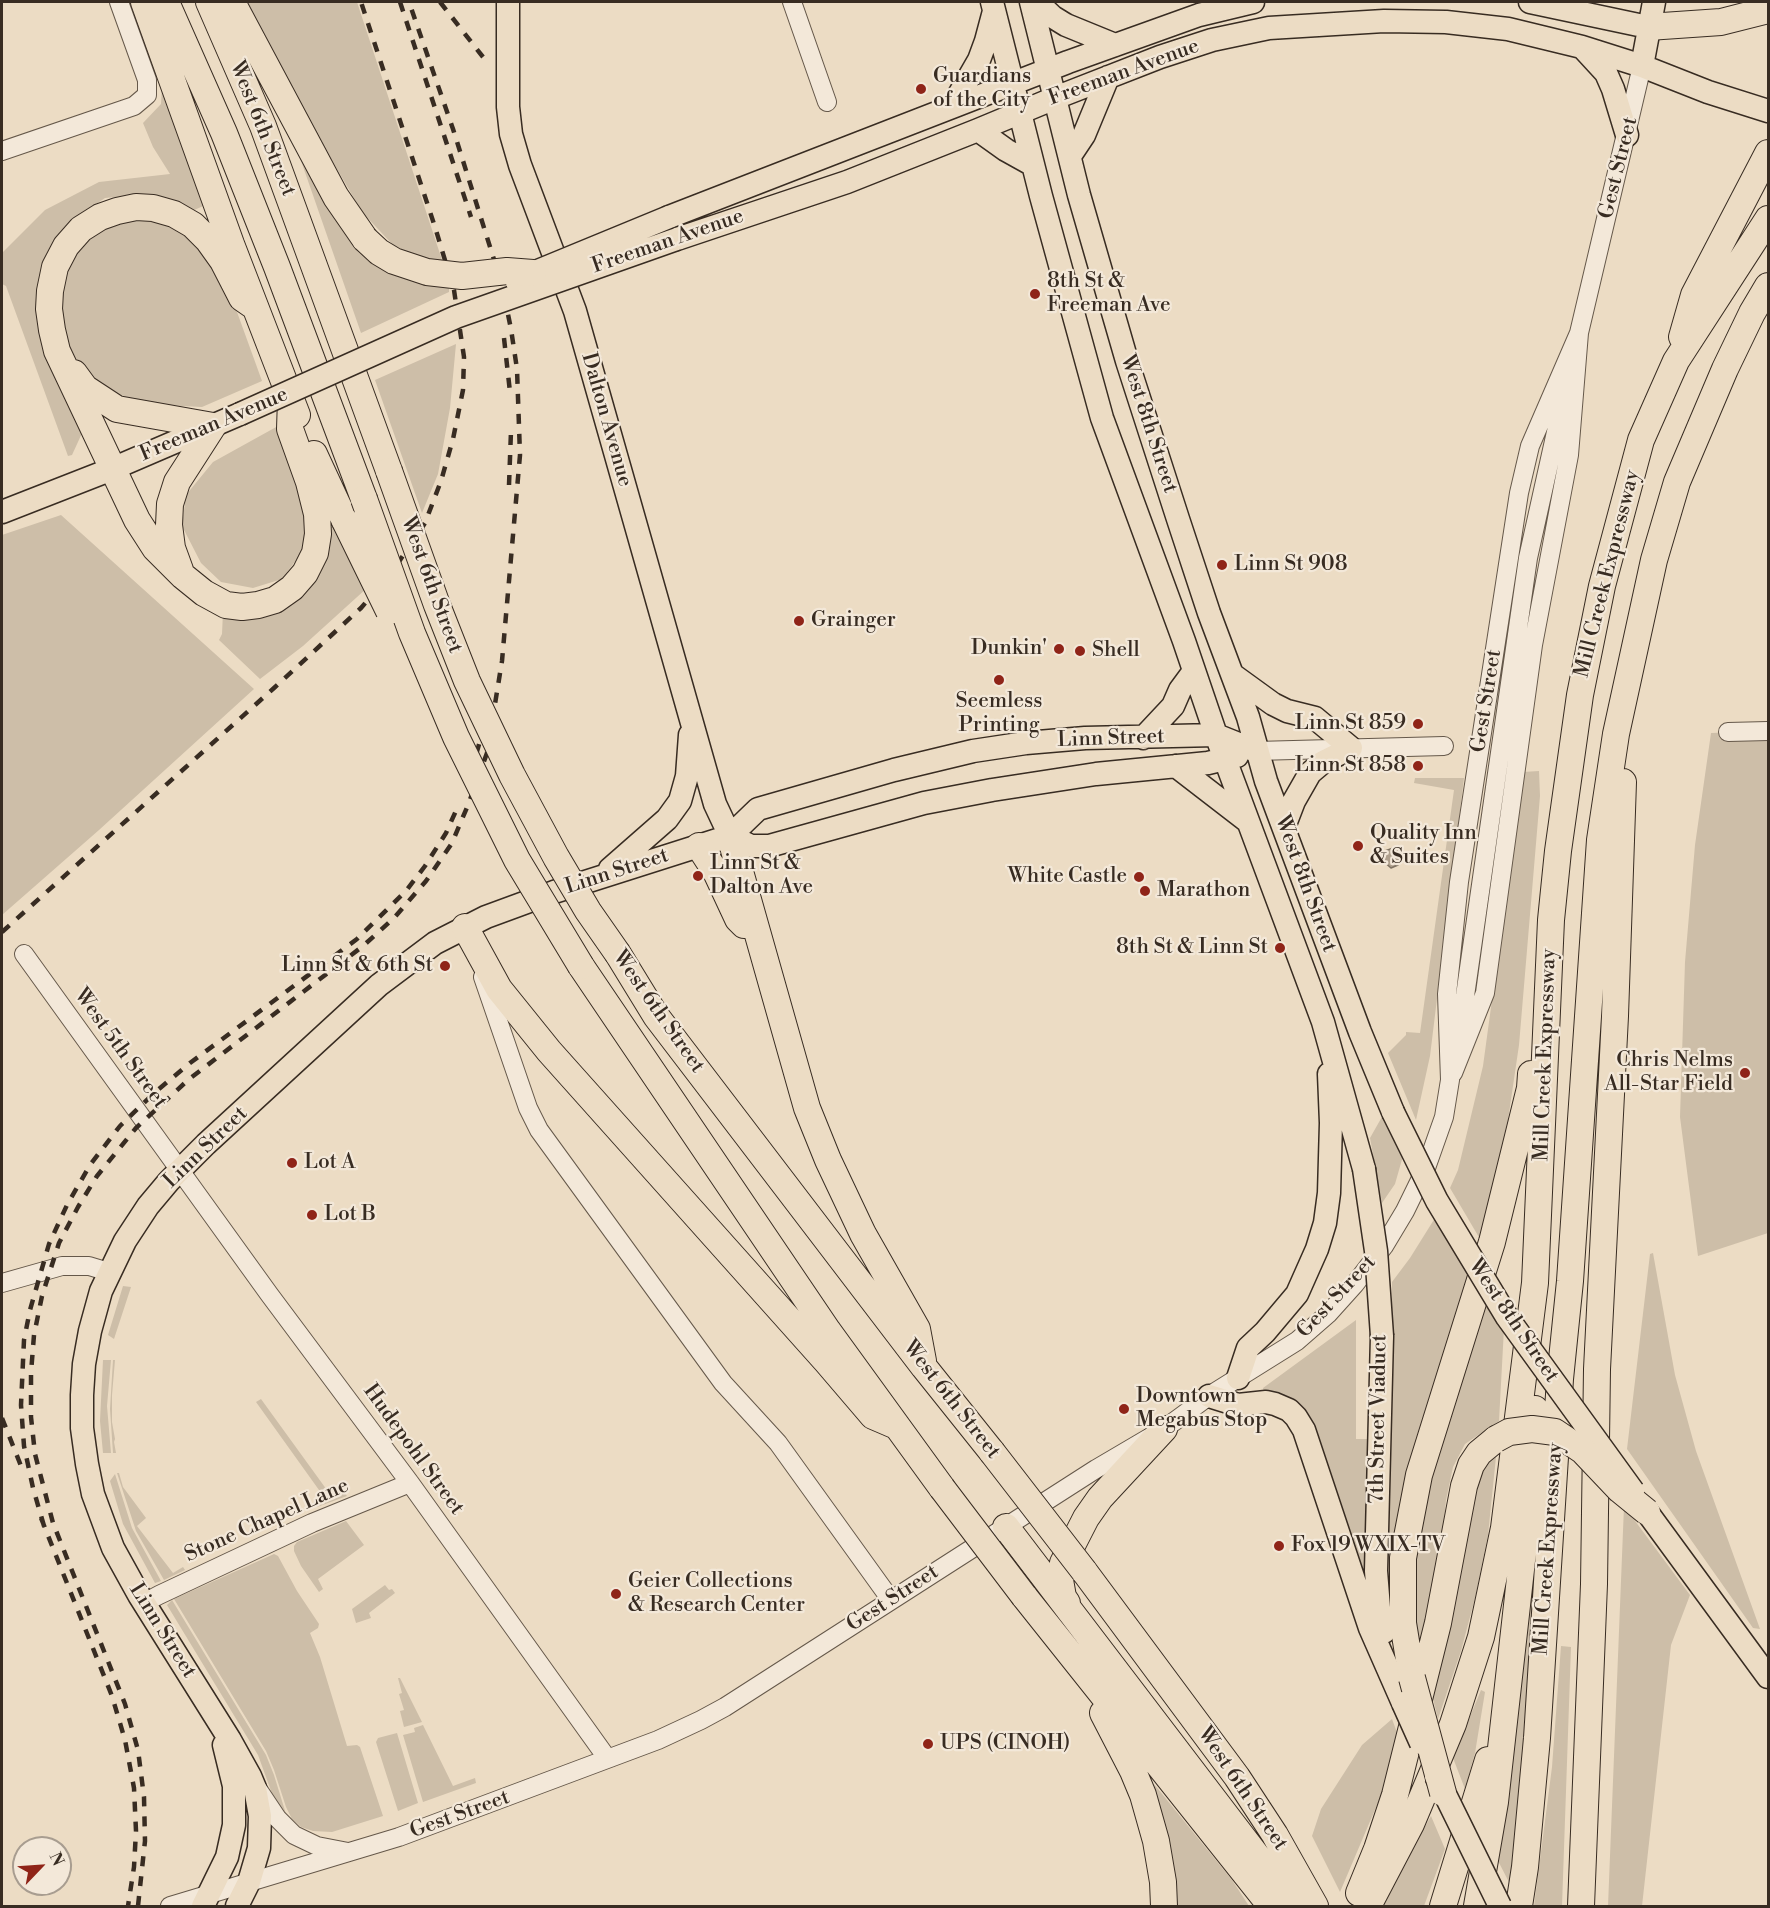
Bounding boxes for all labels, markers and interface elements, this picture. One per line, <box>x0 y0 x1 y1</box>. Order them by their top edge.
street label: Freeman Avenue <box>1045 34 1203 112</box>
street label: West 6th Street <box>223 58 301 200</box>
place label: Guardians of the City <box>933 64 1031 114</box>
marker: Guardians of the City <box>914 82 928 96</box>
street label: Gest Street <box>1594 114 1644 222</box>
street label: Freeman Avenue <box>589 204 747 280</box>
place label: 8th St & Freeman Ave <box>1047 269 1171 319</box>
marker: 8th St & Freeman Ave <box>1028 287 1042 301</box>
street label: Dalton Avenue <box>575 350 637 490</box>
street label: West 8th Street <box>1114 352 1182 496</box>
street label: Freeman Avenue <box>136 382 292 468</box>
street label: Mill Creek Expressway <box>1570 468 1646 680</box>
street label: West 6th Street <box>395 513 467 657</box>
place label: Linn St 908 <box>1234 552 1348 578</box>
marker: Linn St 908 <box>1215 558 1229 572</box>
place label: Grainger <box>811 608 896 634</box>
marker: Grainger <box>792 614 806 628</box>
place label: Dunkin' <box>971 636 1047 662</box>
place label: Shell <box>1092 638 1140 664</box>
marker: Dunkin' <box>1052 642 1066 656</box>
marker: Shell <box>1073 644 1087 658</box>
street label: Gest Street <box>1466 648 1508 754</box>
marker: Seemless Printing <box>992 673 1006 687</box>
place label: Seemless Printing <box>956 689 1042 739</box>
place label: Linn St 859 <box>1295 711 1406 737</box>
marker: Linn St 859 <box>1411 717 1425 731</box>
street label: Linn Street <box>1057 725 1165 753</box>
place label: Linn St 858 <box>1295 753 1406 779</box>
marker: Linn St 858 <box>1411 759 1425 773</box>
street label: West 8th Street <box>1269 812 1341 956</box>
place label: Quality Inn & Suites <box>1370 821 1477 871</box>
marker: Quality Inn & Suites <box>1351 839 1365 853</box>
street label: Linn Street <box>562 843 672 901</box>
place label: Linn St & Dalton Ave <box>710 851 813 901</box>
place label: White Castle <box>1008 864 1127 890</box>
marker: Linn St & Dalton Ave <box>691 869 705 883</box>
marker: White Castle <box>1132 870 1146 884</box>
place label: Marathon <box>1157 878 1250 904</box>
marker: Marathon <box>1138 884 1152 898</box>
place label: 8th St & Linn St <box>1116 935 1268 961</box>
marker: 8th St & Linn St <box>1273 941 1287 955</box>
street label: West 6th Street <box>606 946 710 1078</box>
street label: Mill Creek Expressway <box>1530 948 1562 1162</box>
place label: Linn St & 6th St <box>281 953 433 979</box>
marker: Linn St & 6th St <box>438 959 452 973</box>
street label: West 5th Street <box>68 984 172 1114</box>
place label: Chris Nelms All-Star Field <box>1604 1048 1733 1098</box>
marker: Chris Nelms All-Star Field <box>1738 1066 1752 1080</box>
street label: Linn Street <box>159 1102 253 1194</box>
place label: Lot A <box>304 1150 356 1176</box>
marker: Lot A <box>285 1156 299 1170</box>
place label: Lot B <box>324 1202 376 1228</box>
marker: Lot B <box>305 1208 319 1222</box>
street label: Gest Street <box>1292 1250 1382 1344</box>
street label: West 8th Street <box>1462 1254 1564 1388</box>
street label: 7th Street Viaduct <box>1365 1334 1393 1504</box>
street label: West 6th Street <box>897 1336 1005 1464</box>
street label: Hudepohl Street <box>357 1380 469 1520</box>
place label: Downtown Megabus Stop <box>1136 1384 1267 1434</box>
marker: Downtown Megabus Stop <box>1117 1402 1131 1416</box>
street label: Mill Creek Expressway <box>1529 1442 1569 1656</box>
street label: Stone Chapel Lane <box>181 1473 353 1569</box>
place label: Fox 19 WXIX-TV <box>1291 1533 1446 1559</box>
marker: Fox 19 WXIX-TV <box>1272 1539 1286 1553</box>
street label: Gest Street <box>842 1560 944 1638</box>
place label: Geier Collections & Research Center <box>628 1569 805 1619</box>
street label: Linn Street <box>123 1579 201 1683</box>
marker: Geier Collections & Research Center <box>609 1587 623 1601</box>
street label: West 6th Street <box>1191 1722 1293 1856</box>
place label: UPS (CINOH) <box>940 1731 1070 1757</box>
marker: UPS (CINOH) <box>921 1737 935 1751</box>
street label: Gest Street <box>407 1785 513 1845</box>
north arrow <box>12 1836 72 1896</box>
text: N <box>45 1849 68 1869</box>

